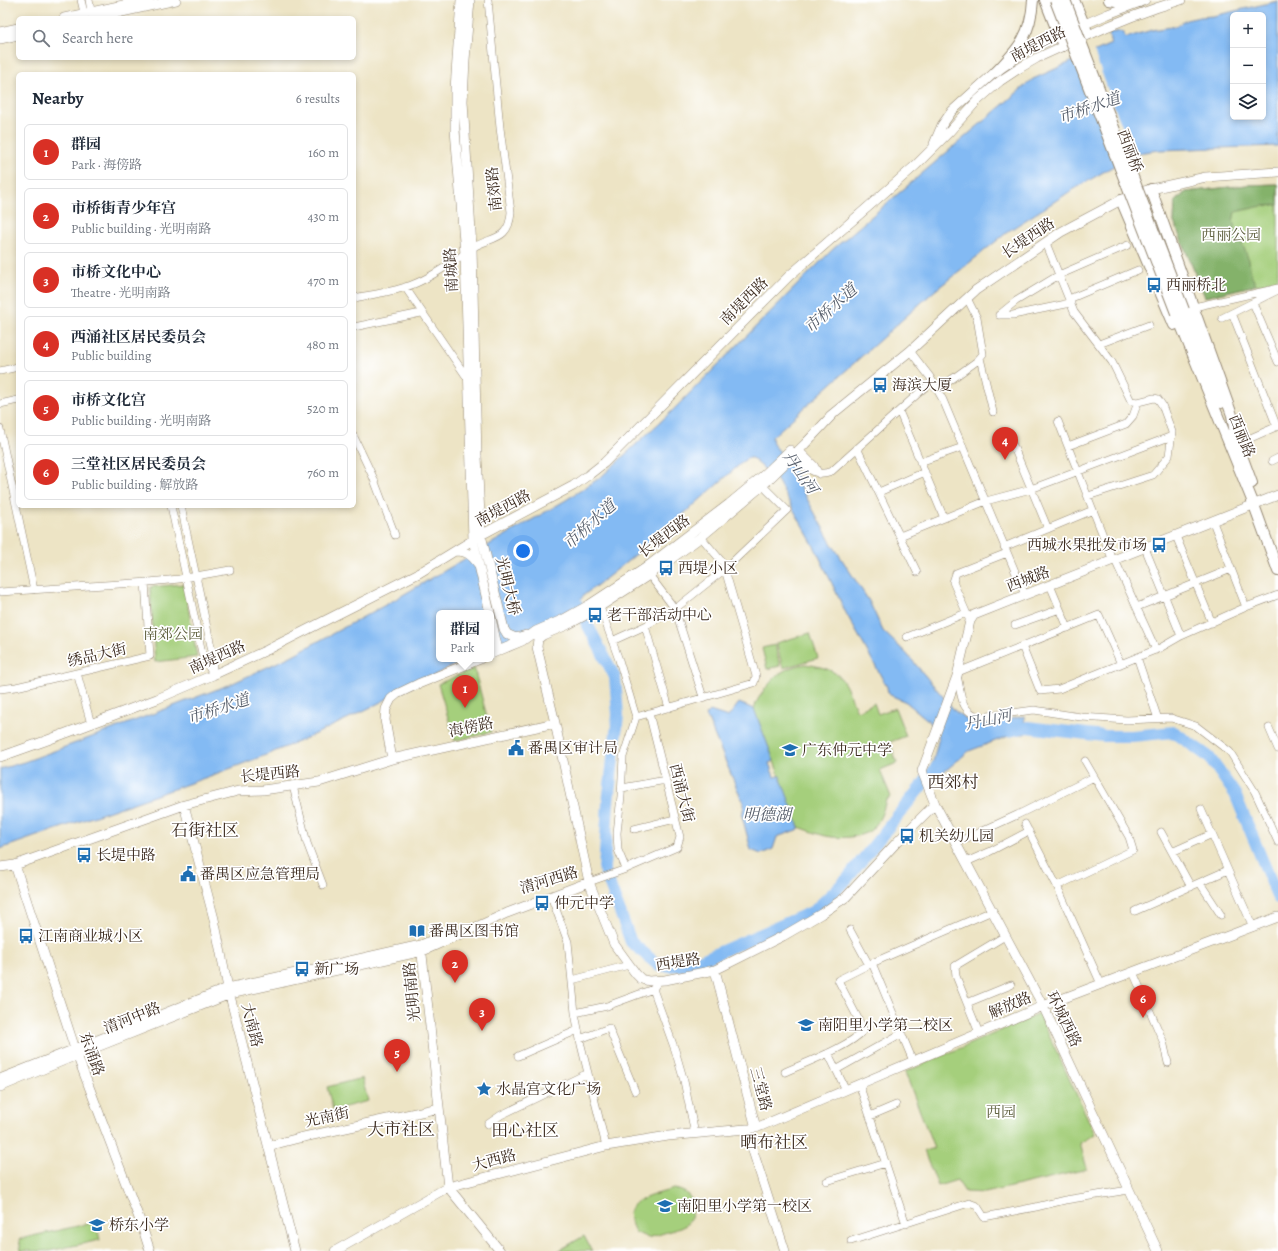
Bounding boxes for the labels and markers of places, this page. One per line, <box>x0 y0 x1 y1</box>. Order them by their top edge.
place label: 西丽桥北 <box>1166 275 1226 295</box>
bus stop icon: 西丽桥北 <box>1145 276 1163 294</box>
place label: 海滨大厦 <box>892 375 952 395</box>
bus stop icon: 海滨大厦 <box>871 376 889 394</box>
pin: 4 <box>992 427 1018 460</box>
place label: 西城水果批发市场 <box>1027 535 1147 555</box>
bus stop icon: 西城水果批发市场 <box>1150 536 1168 554</box>
place label: 西堤小区 <box>678 558 738 578</box>
bus stop icon: 西堤小区 <box>657 559 675 577</box>
place label: 老干部活动中心 <box>607 605 712 625</box>
bus stop icon: 老干部活动中心 <box>586 606 604 624</box>
pin: 1 <box>452 675 478 708</box>
place label: 番禺区审计局 <box>528 738 618 758</box>
public building icon: 番禺区审计局 <box>507 739 525 757</box>
place label: 广东仲元中学 <box>802 740 892 760</box>
school or university icon: 广东仲元中学 <box>781 741 799 759</box>
place label: 机关幼儿园 <box>919 826 994 846</box>
bus stop icon: 机关幼儿园 <box>898 827 916 845</box>
place label: 长堤中路 <box>96 845 156 865</box>
bus stop icon: 长堤中路 <box>75 846 93 864</box>
place label: 番禺区应急管理局 <box>200 864 320 884</box>
public building icon: 番禺区应急管理局 <box>179 865 197 883</box>
place label: 仲元中学 <box>554 893 614 913</box>
bus stop icon: 仲元中学 <box>533 894 551 912</box>
place label: 番禺区图书馆 <box>429 921 519 941</box>
library icon: 番禺区图书馆 <box>408 922 426 940</box>
place label: 江南商业城小区 <box>38 926 143 946</box>
bus stop icon: 江南商业城小区 <box>17 927 35 945</box>
pin: 2 <box>442 950 468 983</box>
place label: 新广场 <box>314 959 359 979</box>
bus stop icon: 新广场 <box>293 960 311 978</box>
pin: 6 <box>1130 985 1156 1018</box>
pin: 3 <box>469 998 495 1031</box>
place label: 南阳里小学第二校区 <box>818 1015 953 1035</box>
school or university icon: 南阳里小学第二校区 <box>797 1016 815 1034</box>
pin: 5 <box>384 1039 410 1072</box>
place label: 水晶宫文化广场 <box>496 1079 601 1099</box>
place icon: 水晶宫文化广场 <box>475 1080 493 1098</box>
place label: 南阳里小学第一校区 <box>677 1196 812 1216</box>
school or university icon: 南阳里小学第一校区 <box>656 1197 674 1215</box>
place label: 桥东小学 <box>109 1215 169 1235</box>
school or university icon: 桥东小学 <box>88 1216 106 1234</box>

